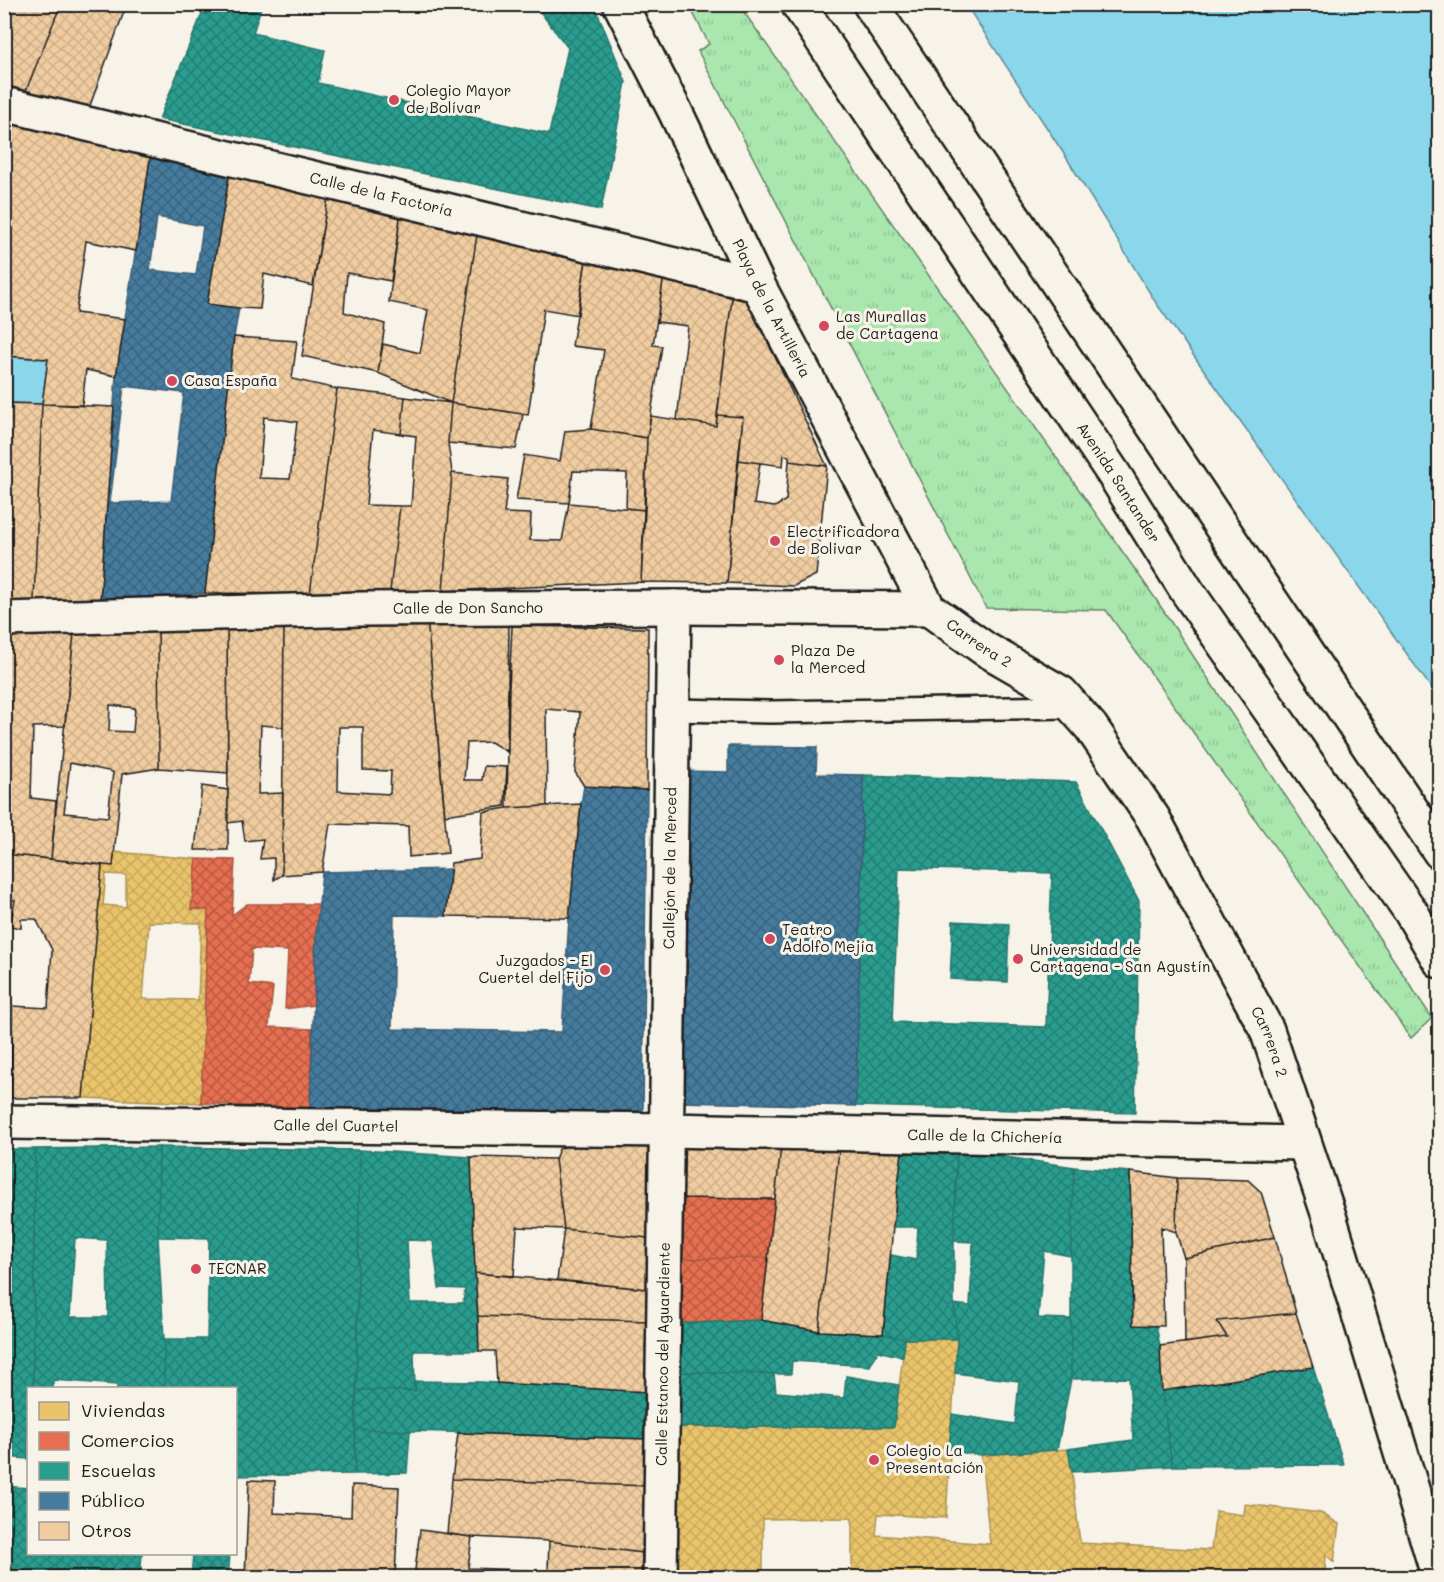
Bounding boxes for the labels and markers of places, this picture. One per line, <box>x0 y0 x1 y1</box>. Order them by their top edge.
place label: Colegio Mayor de Bolívar <box>406 80 511 117</box>
marker: Colegio Mayor de Bolívar <box>387 93 401 107</box>
place label: Las Murallas de Cartagena <box>836 306 939 343</box>
marker: Las Murallas de Cartagena <box>817 319 831 333</box>
place label: Casa España <box>184 370 278 390</box>
marker: Casa España <box>165 374 179 388</box>
place label: Electrificadora de Bolivar <box>787 521 900 558</box>
marker: Electrificadora de Bolivar <box>768 534 782 548</box>
place label: Plaza De la Merced <box>791 640 865 677</box>
marker: Plaza De la Merced <box>772 653 786 667</box>
place label: Teatro Adolfo Mejía <box>782 919 874 956</box>
marker: Teatro Adolfo Mejía <box>763 932 777 946</box>
place label: Universidad de Cartagena - San Agustín <box>1030 939 1210 976</box>
place label: Juzgados - El Cuertel del Fijo <box>479 950 593 987</box>
marker: Universidad de Cartagena - San Agustín <box>1011 952 1025 966</box>
marker: Juzgados - El Cuertel del Fijo <box>598 963 612 977</box>
place label: TECNAR <box>208 1258 267 1278</box>
marker: TECNAR <box>189 1262 203 1276</box>
place label: Colegio La Presentación <box>886 1440 983 1477</box>
marker: Colegio La Presentación <box>867 1453 881 1467</box>

